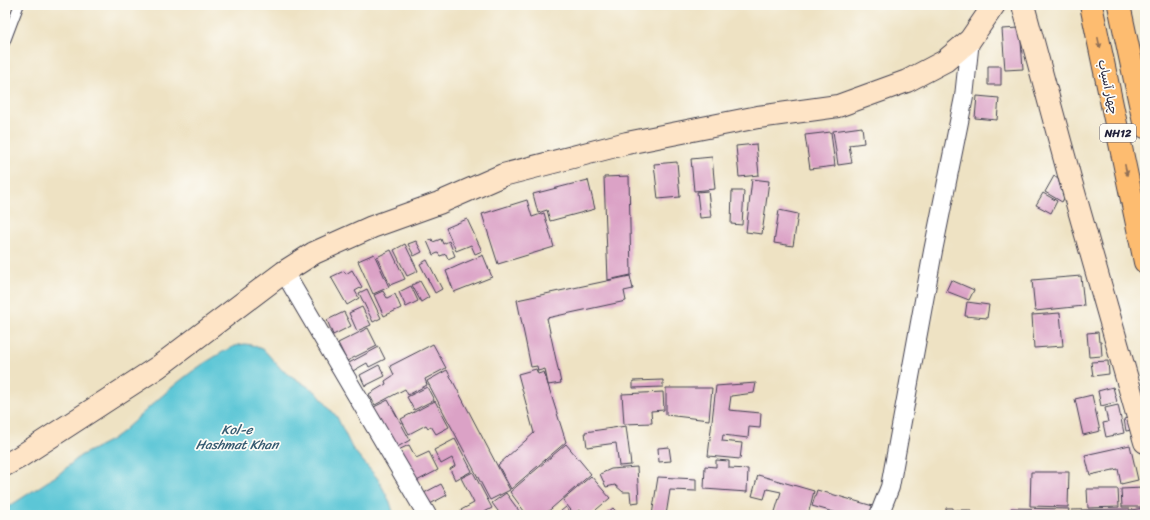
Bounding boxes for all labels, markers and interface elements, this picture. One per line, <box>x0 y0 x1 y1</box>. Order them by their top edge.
one-way arrow <box>1096 37 1102 49</box>
street label: چهار آسیاب <box>1091 57 1125 117</box>
road number: NH12 <box>1100 124 1136 142</box>
one-way arrow <box>1123 164 1129 176</box>
water label: Kol-e Hashmat Khan <box>196 418 280 456</box>

